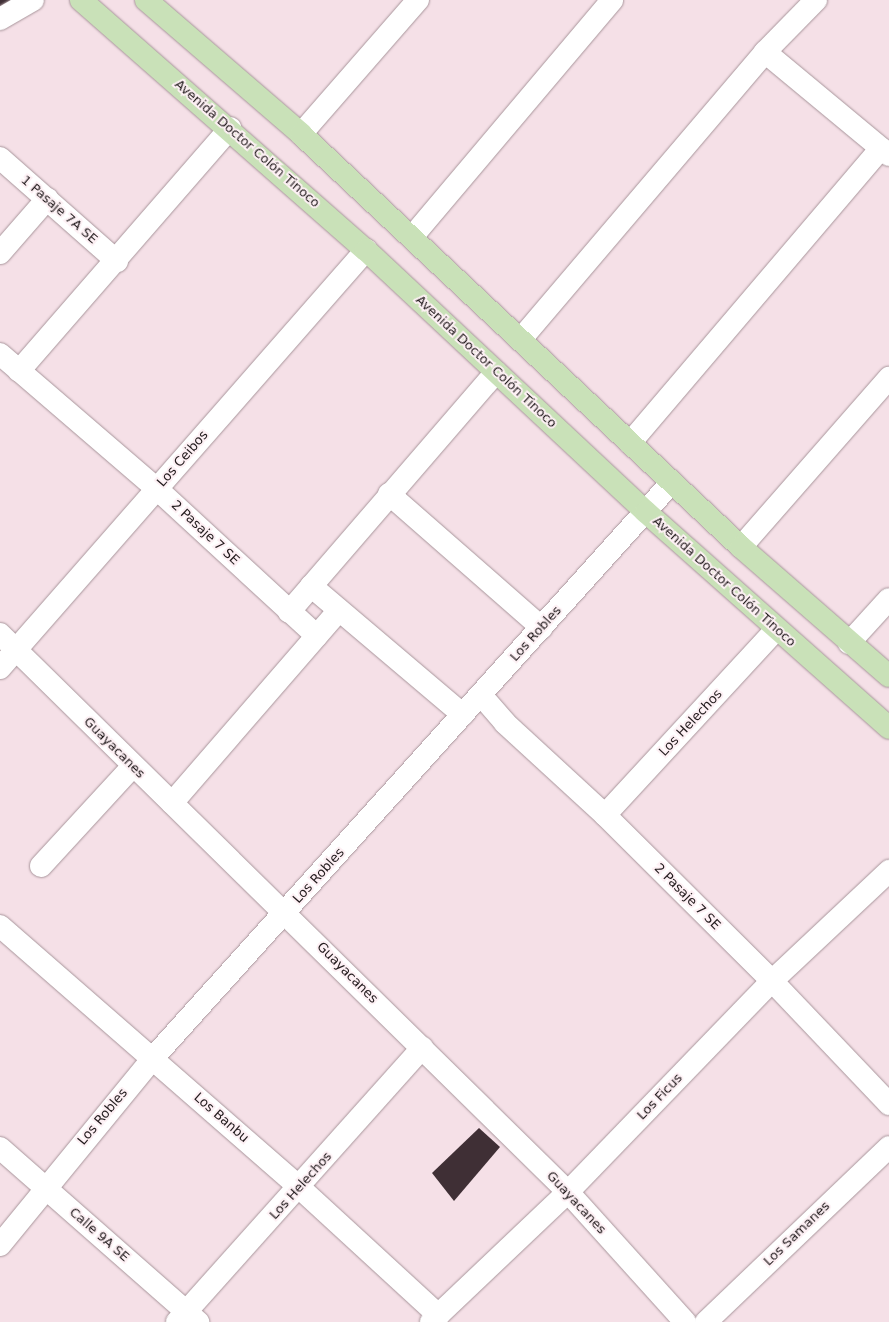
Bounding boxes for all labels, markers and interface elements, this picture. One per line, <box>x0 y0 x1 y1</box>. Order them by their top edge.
street label: Avenida Doctor Colón Tinoco <box>171 77 323 211</box>
street label: 1 Pasaje 7A SE <box>18 173 100 247</box>
street label: Avenida Doctor Colón Tinoco <box>412 293 560 431</box>
street label: Los Ceibos <box>154 428 212 490</box>
street label: 2 Pasaje 7 SE <box>168 498 242 568</box>
street label: Avenida Doctor Colón Tinoco <box>649 514 799 650</box>
street label: Los Robles <box>507 603 565 665</box>
street label: Los Helechos <box>656 686 726 760</box>
street label: Guayacanes <box>80 714 148 782</box>
street label: Los Robles <box>290 845 348 907</box>
street label: 2 Pasaje 7 SE <box>651 861 723 933</box>
street label: Guayacanes <box>313 939 381 1007</box>
street label: Los Ficus <box>634 1071 686 1123</box>
street label: Los Robles <box>75 1086 131 1148</box>
street label: Los Banbu <box>190 1090 252 1146</box>
street label: Los Helechos <box>267 1149 335 1223</box>
street label: Guayacanes <box>543 1168 609 1238</box>
street label: Los Samanes <box>761 1199 833 1269</box>
street label: Calle 9A SE <box>66 1205 132 1265</box>

